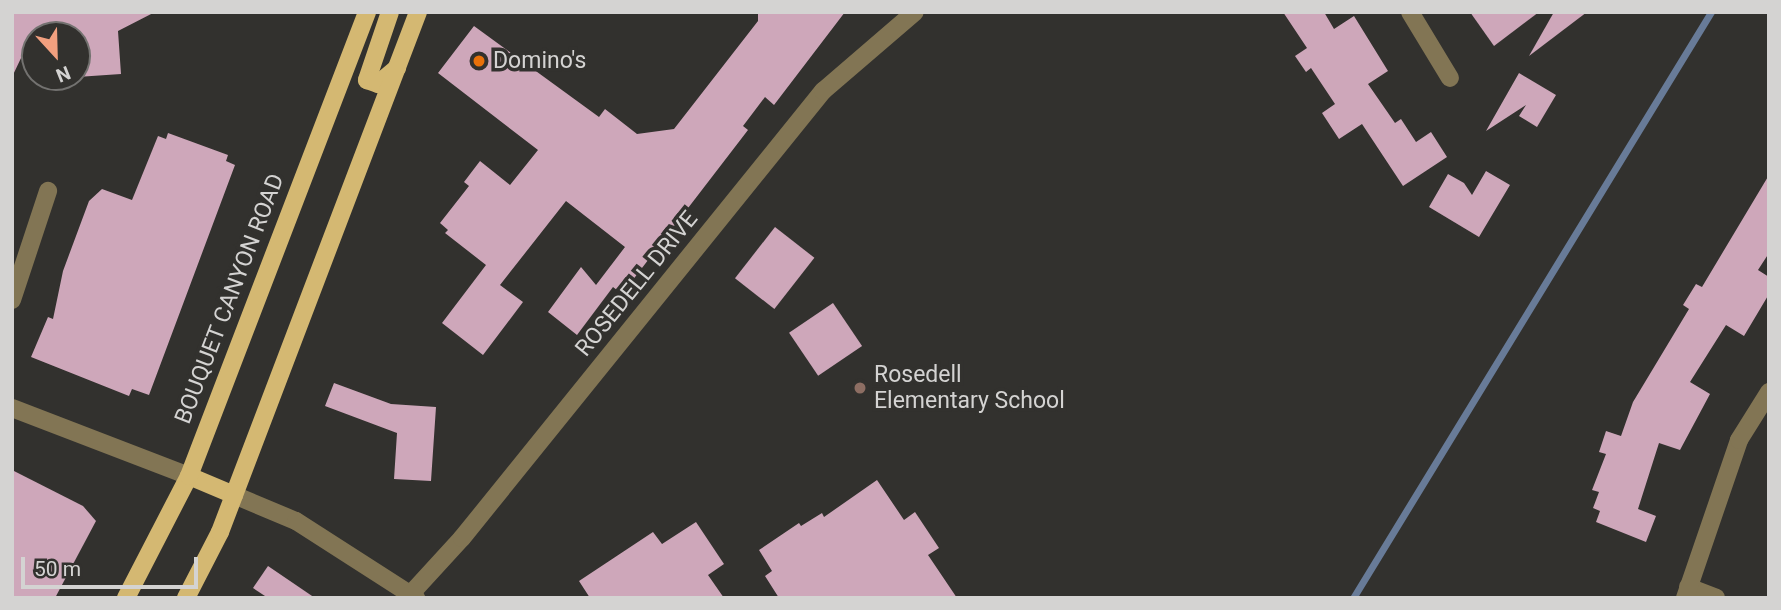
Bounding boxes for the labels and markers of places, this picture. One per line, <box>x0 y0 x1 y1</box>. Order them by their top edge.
place label: Domino's <box>493 47 586 75</box>
marker: Domino's <box>471 53 487 69</box>
place label: Rosedell Elementary School <box>874 361 1065 415</box>
marker: Rosedell Elementary School <box>852 380 868 396</box>

